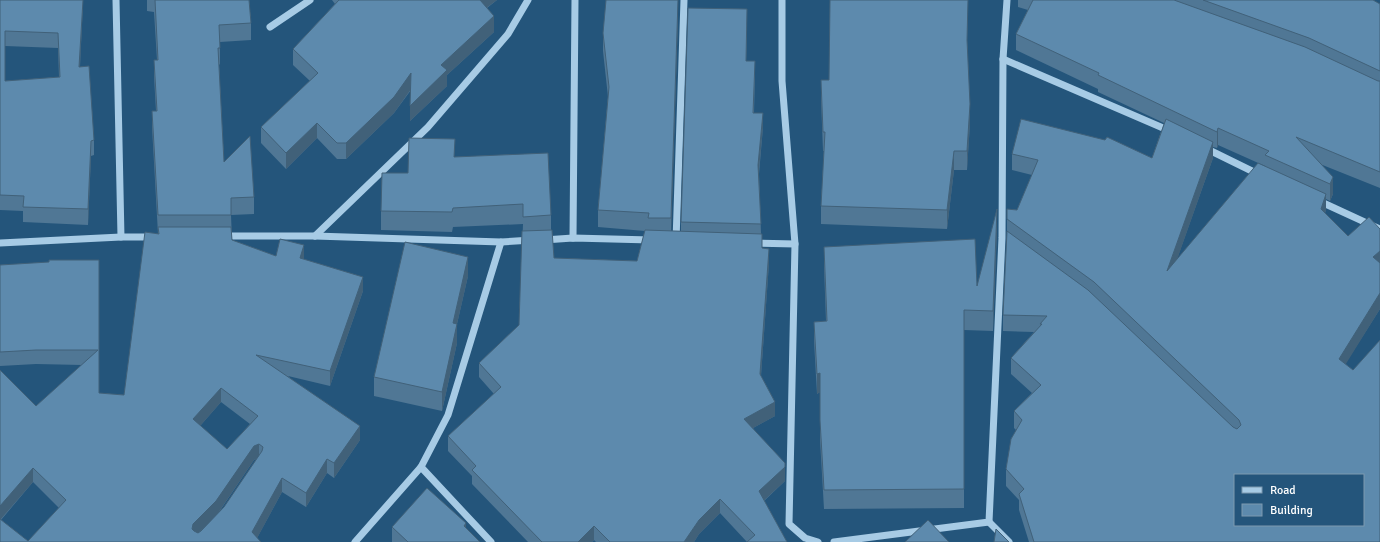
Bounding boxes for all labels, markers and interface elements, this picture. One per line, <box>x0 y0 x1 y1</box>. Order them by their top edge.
legend <box>1234 474 1364 526</box>
text: Road <box>1270 483 1296 498</box>
text: Building <box>1270 503 1313 518</box>

